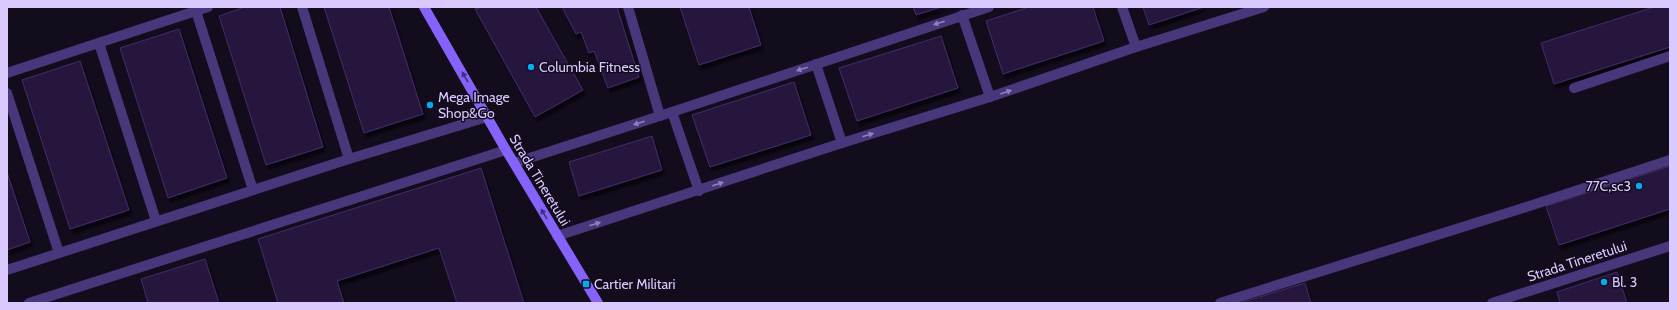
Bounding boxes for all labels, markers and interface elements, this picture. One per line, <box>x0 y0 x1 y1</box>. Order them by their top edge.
one-way arrow <box>932 21 944 27</box>
place label: Columbia Fitness <box>539 58 640 76</box>
marker: Columbia Fitness <box>526 62 536 72</box>
one-way arrow <box>796 66 808 72</box>
one-way arrow <box>461 71 468 83</box>
place label: Mega Image Shop&Go <box>438 88 510 122</box>
one-way arrow <box>1000 88 1012 94</box>
marker: Mega Image Shop&Go <box>425 100 435 110</box>
one-way arrow <box>632 120 644 126</box>
street label: Strada Tineretului <box>506 131 574 229</box>
one-way arrow <box>863 132 875 138</box>
place label: 77C,sc3 <box>1586 177 1631 195</box>
one-way arrow <box>713 181 725 187</box>
marker: 77C,sc3 <box>1634 181 1644 191</box>
one-way arrow <box>541 208 548 220</box>
one-way arrow <box>589 221 601 227</box>
street label: Strada Tineretului <box>1525 236 1629 286</box>
place label: Bl. 3 <box>1612 273 1637 291</box>
place label: Cartier Militari <box>594 275 676 293</box>
marker: Bl. 3 <box>1599 277 1609 287</box>
marker: Cartier Militari <box>581 279 591 289</box>

